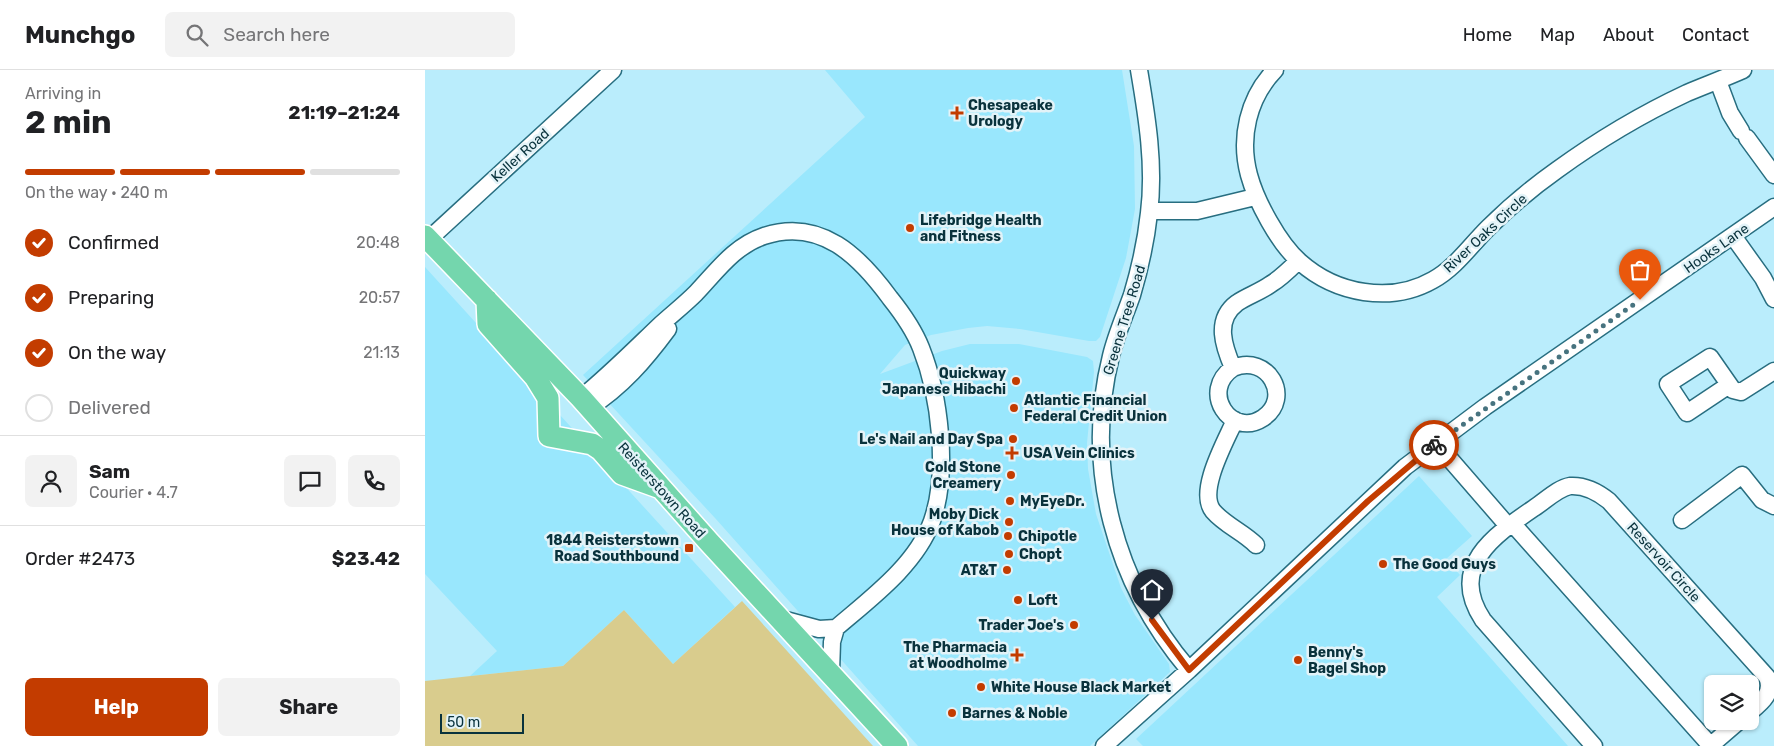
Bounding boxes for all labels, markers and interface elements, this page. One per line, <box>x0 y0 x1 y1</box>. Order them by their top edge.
search box <box>165 12 515 57</box>
text: Munchgo <box>25 21 135 49</box>
icon: search <box>183 21 211 49</box>
text: Search here <box>223 23 330 46</box>
text: Home <box>1463 24 1512 46</box>
text: Map <box>1540 24 1575 46</box>
text: About <box>1603 24 1654 46</box>
text: Contact <box>1682 24 1749 46</box>
text: Arriving in <box>25 84 101 103</box>
place label: Chesapeake Urology <box>968 97 1053 130</box>
text: 21:19–21:24 <box>288 101 400 124</box>
text: 2 min <box>25 103 112 141</box>
marker: Chesapeake Urology <box>950 106 964 120</box>
street label: Keller Road <box>488 125 553 186</box>
text: On the way · 240 m <box>25 183 168 202</box>
street label: River Oaks Circle <box>1440 190 1531 276</box>
place label: Lifebridge Health and Fitness <box>920 212 1042 245</box>
street label: Hooks Lane <box>1680 220 1752 277</box>
marker: Lifebridge Health and Fitness <box>904 222 916 234</box>
icon: check <box>25 229 53 257</box>
text: Confirmed <box>68 231 159 254</box>
text: 20:48 <box>356 233 400 252</box>
pin <box>1619 249 1661 300</box>
icon: bag <box>1626 256 1654 284</box>
street label: Greene Tree Road <box>1100 263 1149 377</box>
icon: check <box>25 284 53 312</box>
text: Preparing <box>68 286 154 309</box>
text: 20:57 <box>359 288 400 307</box>
icon: check <box>25 339 53 367</box>
text: On the way <box>68 341 166 364</box>
text: 21:13 <box>363 343 400 362</box>
place label: Quickway Japanese Hibachi <box>882 365 1007 398</box>
marker: Quickway Japanese Hibachi <box>1010 375 1022 387</box>
place label: Atlantic Financial Federal Credit Union <box>1024 392 1167 425</box>
text: Delivered <box>68 396 151 419</box>
marker: Atlantic Financial Federal Credit Union <box>1008 402 1020 414</box>
courier <box>1409 420 1459 470</box>
place label: Le's Nail and Day Spa <box>859 431 1003 448</box>
icon: bike <box>1420 431 1448 459</box>
marker: Le's Nail and Day Spa <box>1007 433 1019 445</box>
street label: Reisterstown Road <box>614 439 709 542</box>
place label: USA Vein Clinics <box>1023 445 1135 462</box>
marker: USA Vein Clinics <box>1005 446 1019 460</box>
button: person <box>25 455 77 507</box>
button: chat <box>284 455 336 507</box>
button: phone <box>348 455 400 507</box>
place label: Cold Stone Creamery <box>925 459 1002 492</box>
text: Sam <box>89 460 130 483</box>
marker: Cold Stone Creamery <box>1005 469 1017 481</box>
text: Courier · 4.7 <box>89 483 178 502</box>
place label: MyEyeDr. <box>1020 493 1085 510</box>
marker: MyEyeDr. <box>1004 495 1016 507</box>
place label: Moby Dick House of Kabob <box>891 506 1000 539</box>
marker: Moby Dick House of Kabob <box>1003 516 1015 528</box>
street label: Reservoir Circle <box>1623 519 1704 606</box>
place label: Chipotle <box>1018 528 1077 545</box>
marker: Chipotle <box>1002 530 1014 542</box>
place label: 1844 Reisterstown Road Southbound <box>546 532 679 565</box>
marker: 1844 Reisterstown Road Southbound <box>683 542 695 554</box>
place label: Chopt <box>1019 546 1062 563</box>
text: Order #2473 <box>25 547 135 570</box>
text: $23.42 <box>332 547 400 570</box>
marker: Chopt <box>1003 548 1015 560</box>
place label: The Good Guys <box>1393 556 1496 573</box>
marker: The Good Guys <box>1377 558 1389 570</box>
place label: AT&T <box>961 562 997 579</box>
marker: AT&T <box>1001 564 1013 576</box>
pin <box>1131 569 1173 620</box>
icon: home <box>1138 576 1166 604</box>
place label: Loft <box>1028 592 1058 609</box>
marker: Loft <box>1012 594 1024 606</box>
place label: Trader Joe's <box>978 617 1064 634</box>
marker: Trader Joe's <box>1068 619 1080 631</box>
place label: The Pharmacia at Woodholme <box>903 639 1007 672</box>
place label: Benny's Bagel Shop <box>1308 644 1386 677</box>
marker: The Pharmacia at Woodholme <box>1011 649 1023 661</box>
marker: Benny's Bagel Shop <box>1292 654 1304 666</box>
map controls <box>1704 675 1759 730</box>
button: layers <box>1704 675 1759 730</box>
button: Help <box>25 678 208 736</box>
button: Share <box>218 678 400 736</box>
place label: White House Black Market <box>991 679 1171 696</box>
marker: White House Black Market <box>975 681 987 693</box>
place label: Barnes & Noble <box>962 705 1068 722</box>
marker: Barnes & Noble <box>946 707 958 719</box>
scale bar <box>440 711 524 734</box>
text: 50 m <box>447 714 480 731</box>

